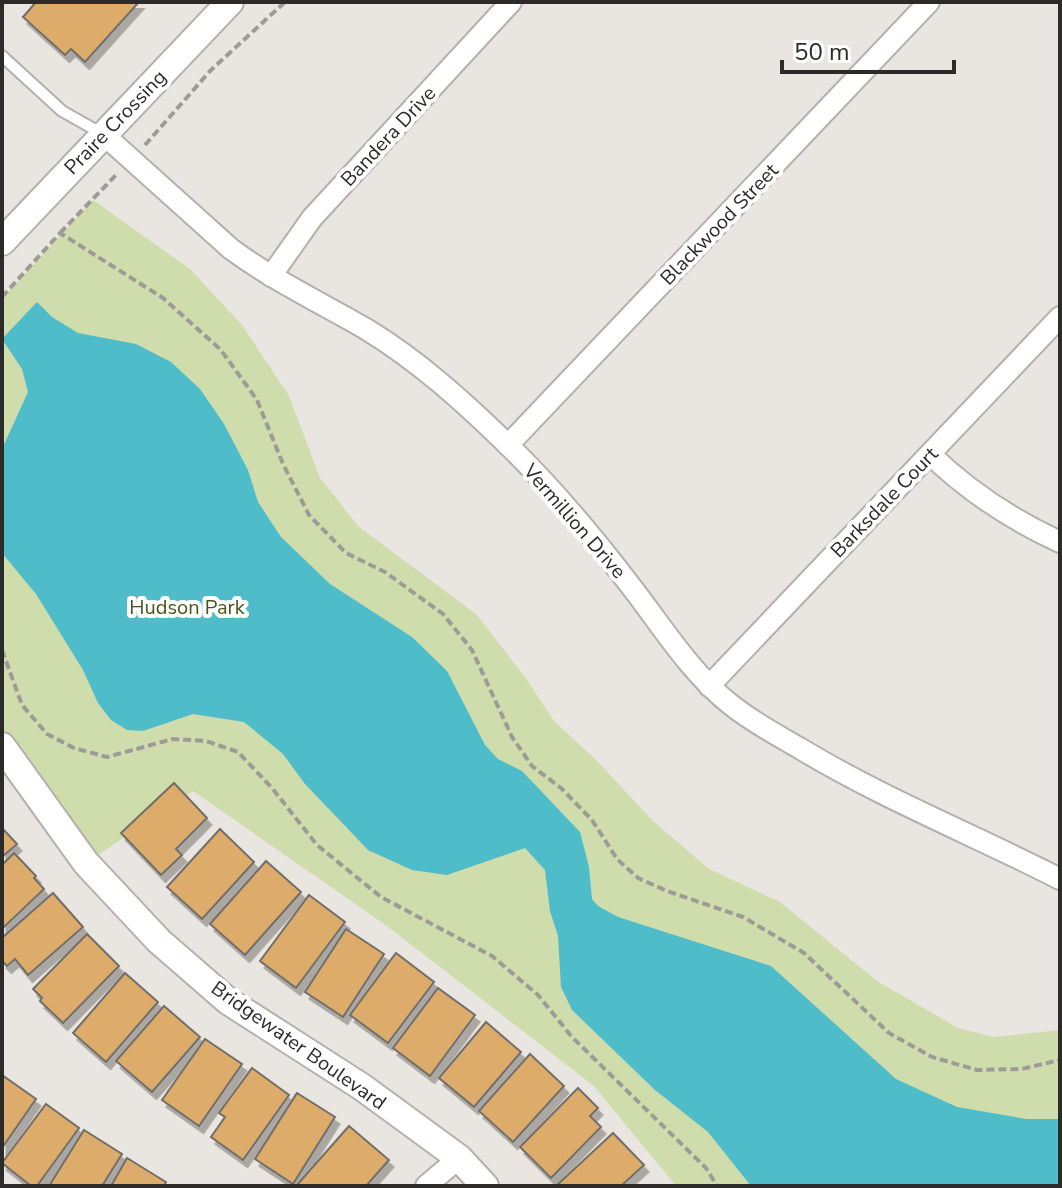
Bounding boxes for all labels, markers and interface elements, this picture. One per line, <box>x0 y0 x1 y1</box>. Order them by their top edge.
scale bar <box>782 24 954 74</box>
text: 50 m <box>794 36 850 68</box>
street label: Praire Crossing <box>58 64 172 181</box>
street label: Bandera Drive <box>335 80 442 192</box>
street label: Blackwood Street <box>654 157 785 291</box>
street label: Barksdale Court <box>825 440 945 564</box>
street label: Vermillion Drive <box>517 457 632 584</box>
park label: Hudson Park <box>129 594 246 621</box>
street label: Bridgewater Boulevard <box>206 975 392 1116</box>

